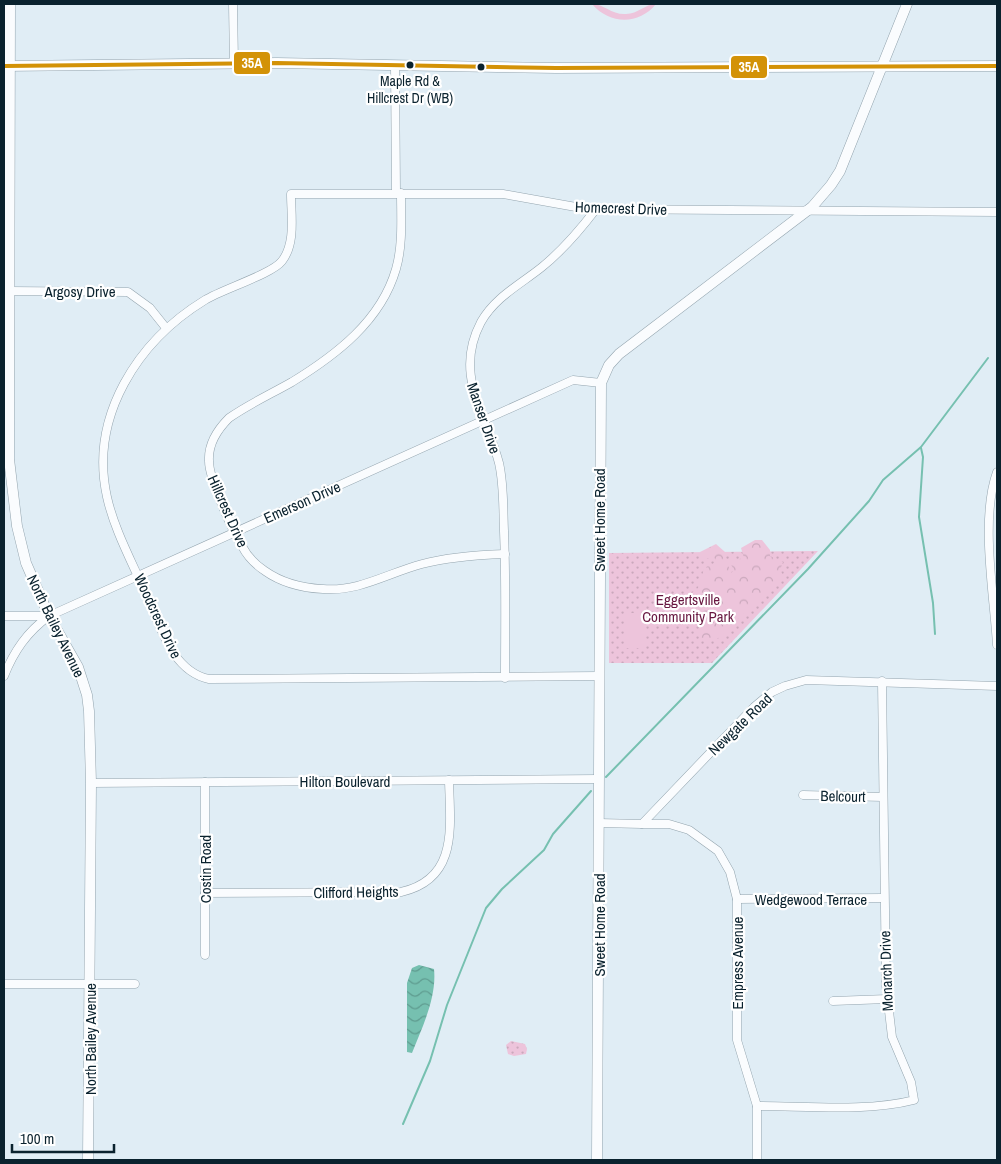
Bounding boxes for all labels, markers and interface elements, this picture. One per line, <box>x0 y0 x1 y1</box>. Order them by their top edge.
line badge: 35A <box>233 51 271 75</box>
text: 35A <box>241 54 263 72</box>
line badge: 35A <box>730 55 768 79</box>
text: 35A <box>738 58 760 76</box>
marker: Maple Rd & Hillcrest Dr (WB) <box>405 60 415 70</box>
unlabelled marker <box>476 62 486 72</box>
place label: Maple Rd & Hillcrest Dr (WB) <box>367 72 453 107</box>
street label: Homecrest Drive <box>575 196 668 220</box>
street label: Argosy Drive <box>43 281 116 302</box>
street label: Manser Drive <box>462 380 506 456</box>
street label: Sweet Home Road <box>589 468 610 572</box>
street label: Hillcrest Drive <box>203 471 253 551</box>
street label: Emerson Drive <box>260 476 344 528</box>
street label: Woodcrest Drive <box>129 570 187 662</box>
street label: North Bailey Avenue <box>22 571 90 681</box>
park label: Eggertsville Community Park <box>642 589 735 627</box>
street label: Newgate Road <box>703 688 777 760</box>
street label: Hilton Boulevard <box>300 771 390 792</box>
street label: Belcourt <box>820 785 866 807</box>
street label: Costin Road <box>195 835 216 903</box>
street label: Sweet Home Road <box>589 873 610 977</box>
street label: Clifford Heights <box>313 881 399 903</box>
street label: Wedgewood Terrace <box>755 889 867 910</box>
street label: Empress Avenue <box>727 916 748 1009</box>
street label: Monarch Drive <box>874 930 898 1012</box>
street label: North Bailey Avenue <box>80 983 101 1095</box>
scale bar <box>12 1122 115 1154</box>
text: 100 m <box>20 1128 54 1149</box>

